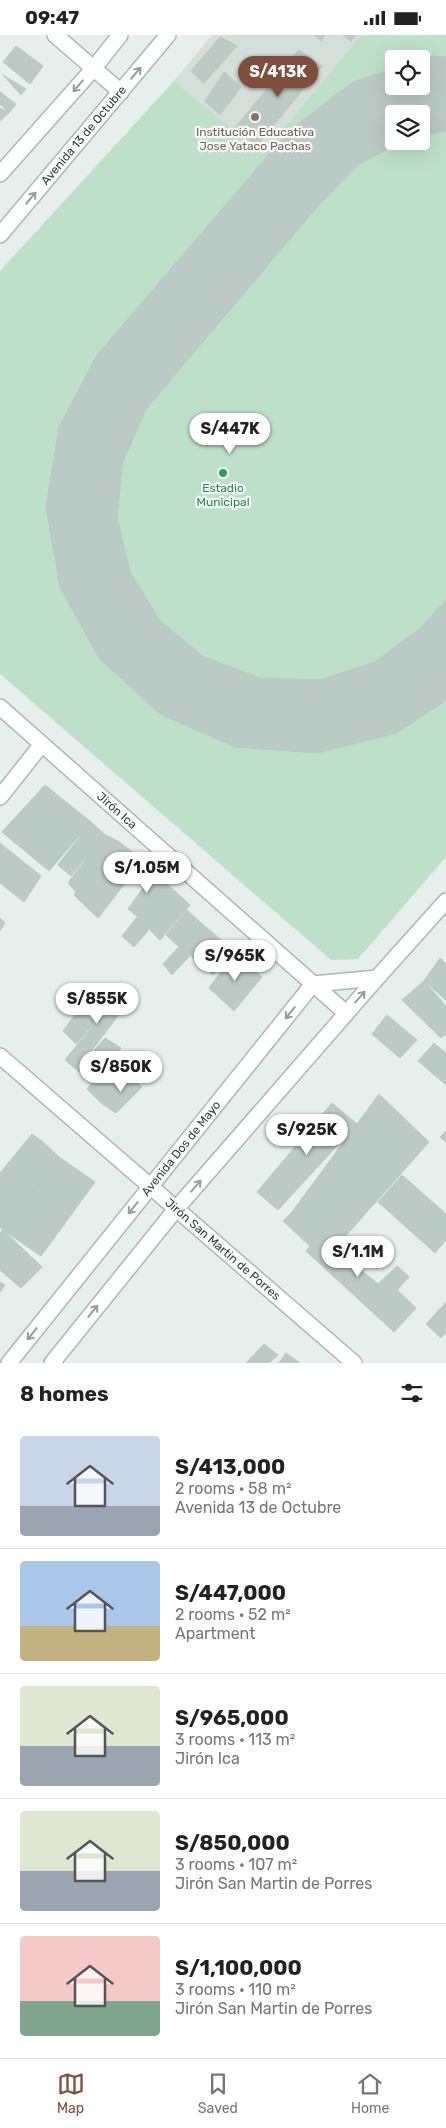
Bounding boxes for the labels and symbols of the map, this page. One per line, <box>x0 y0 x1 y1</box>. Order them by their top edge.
pin: S/413K <box>237 55 319 98</box>
one-way arrow <box>130 67 141 80</box>
one-way arrow <box>72 80 84 93</box>
street label: Avenida 13 de Octubre <box>38 83 129 188</box>
marker: Institución Educativa Jose Yataco Pachas <box>249 111 261 123</box>
place label: Institución Educativa Jose Yataco Pachas <box>196 125 314 153</box>
one-way arrow <box>26 191 37 204</box>
pin: S/447K <box>189 413 271 455</box>
marker: Estadio Municipal <box>217 467 229 479</box>
place label: Estadio Municipal <box>196 481 250 509</box>
street label: Jirón Ica <box>94 789 140 832</box>
pin: S/1.05M <box>101 851 193 894</box>
pin: S/965K <box>194 939 276 982</box>
pin: S/855K <box>56 983 138 1025</box>
one-way arrow <box>354 991 365 1004</box>
one-way arrow <box>284 1006 295 1019</box>
pin: S/850K <box>80 1051 162 1093</box>
street label: Avenida Dos de Mayo <box>139 1098 224 1199</box>
pin: S/925K <box>266 1113 348 1156</box>
one-way arrow <box>190 1179 202 1192</box>
street label: Jirón San Martin de Porres <box>162 1195 283 1303</box>
one-way arrow <box>128 1201 139 1214</box>
pin: S/1.1M <box>317 1235 399 1278</box>
one-way arrow <box>88 1305 99 1318</box>
one-way arrow <box>26 1327 37 1340</box>

